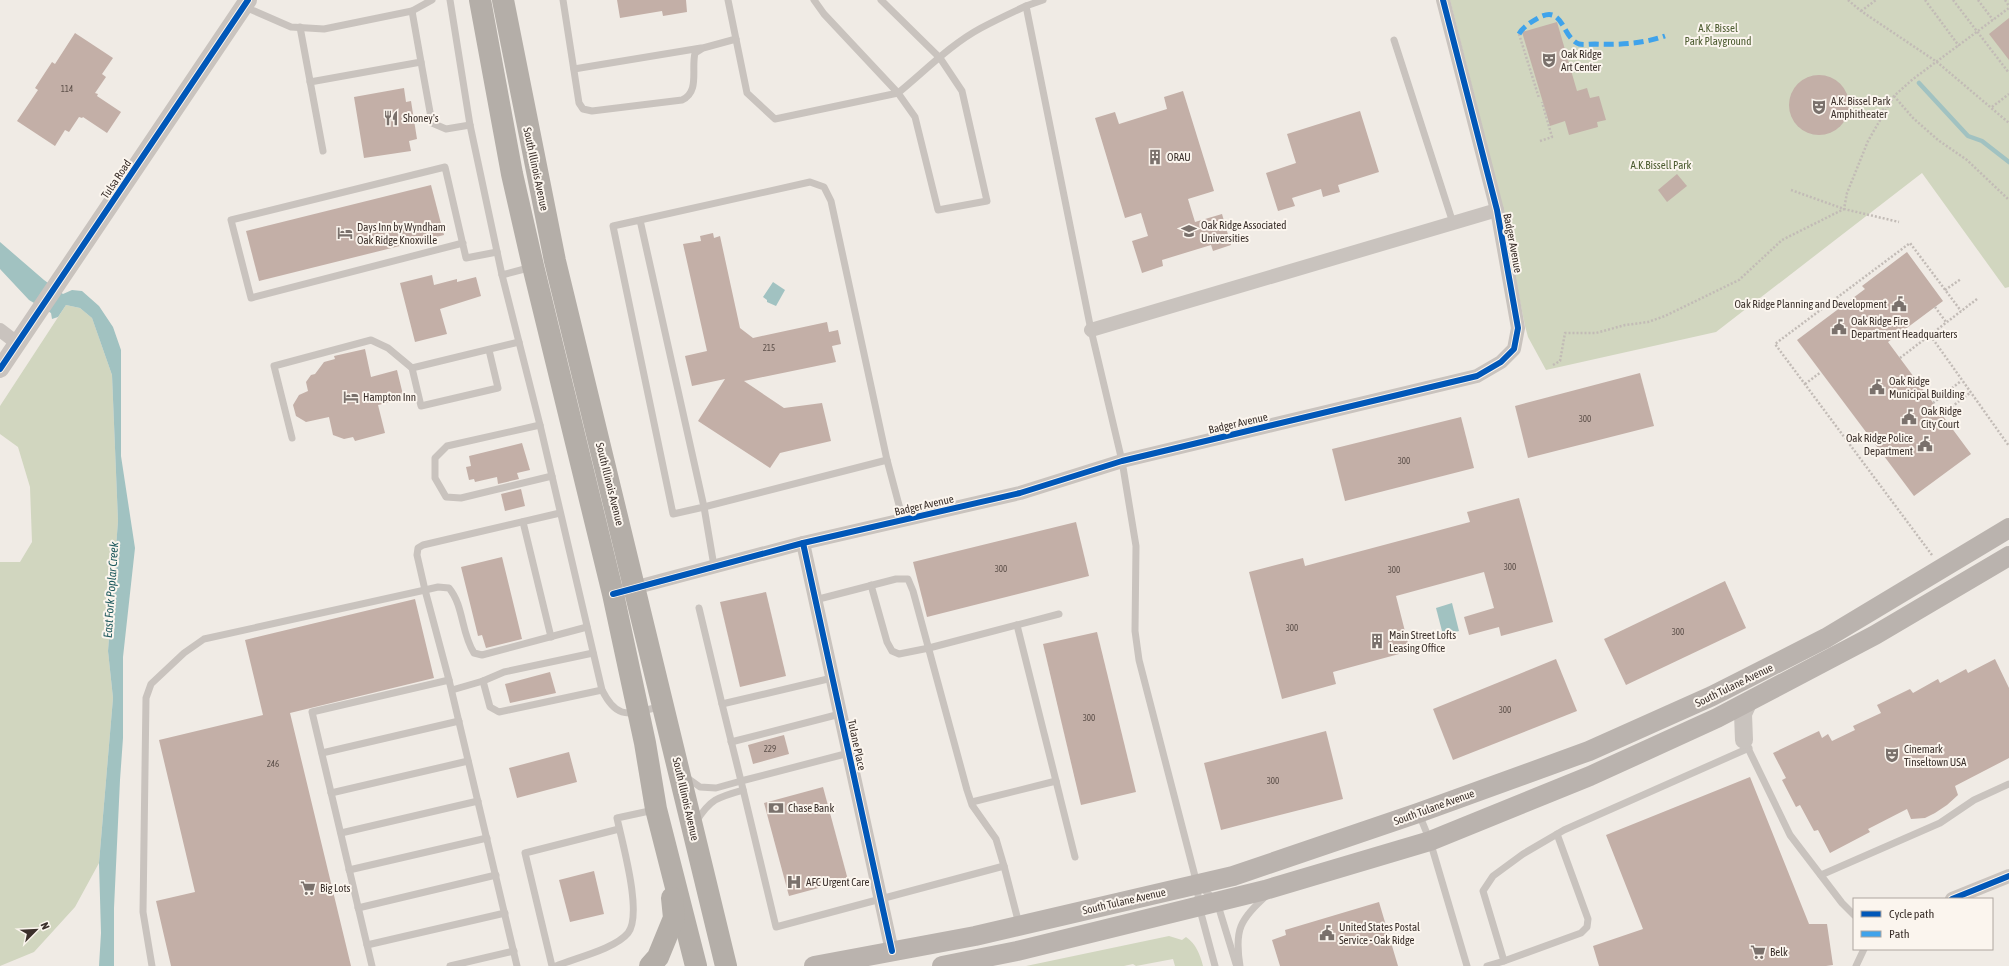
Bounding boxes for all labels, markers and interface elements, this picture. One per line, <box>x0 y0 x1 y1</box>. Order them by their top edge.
park label: A.K. Bissel Park Playground <box>1685 22 1751 47</box>
place label: Oak Ridge Art Center <box>1561 48 1602 73</box>
theatre icon: Oak Ridge Art Center <box>1540 51 1558 69</box>
house number: 114 <box>61 84 73 94</box>
place label: A.K. Bissel Park Amphitheater <box>1831 95 1891 120</box>
theatre icon: A.K. Bissel Park Amphitheater <box>1810 98 1828 116</box>
restaurant icon: Shoney's <box>382 109 400 127</box>
place label: Shoney's <box>403 112 439 124</box>
street label: South Illinois Avenue <box>521 126 551 212</box>
building icon: ORAU <box>1146 148 1164 166</box>
place label: ORAU <box>1167 151 1191 163</box>
street label: Tulsa Road <box>99 157 133 201</box>
park label: A.K.Bissell Park <box>1631 159 1692 171</box>
street label: Badger Avenue <box>1501 212 1525 274</box>
place label: Oak Ridge Associated Universities <box>1201 219 1286 244</box>
place label: Days Inn by Wyndham Oak Ridge Knoxville <box>357 221 446 246</box>
school or university icon: Oak Ridge Associated Universities <box>1180 222 1198 240</box>
hotel icon: Days Inn by Wyndham Oak Ridge Knoxville <box>336 224 354 242</box>
public building icon: Oak Ridge Planning and Development <box>1890 295 1908 313</box>
place label: Oak Ridge Planning and Development <box>1734 298 1887 310</box>
place label: Oak Ridge Fire Department Headquarters <box>1851 315 1957 340</box>
public building icon: Oak Ridge Fire Department Headquarters <box>1830 318 1848 336</box>
house number: 215 <box>763 343 775 353</box>
place label: Oak Ridge Municipal Building <box>1889 375 1965 400</box>
public building icon: Oak Ridge Municipal Building <box>1868 378 1886 396</box>
hotel icon: Hampton Inn <box>342 388 360 406</box>
place label: Hampton Inn <box>363 391 416 403</box>
place label: Oak Ridge City Court <box>1921 405 1962 430</box>
public building icon: Oak Ridge City Court <box>1900 408 1918 426</box>
street label: Badger Avenue <box>1207 410 1269 436</box>
house number: 300 <box>1579 414 1591 424</box>
place label: Oak Ridge Police Department <box>1846 432 1913 457</box>
public building icon: Oak Ridge Police Department <box>1916 435 1934 453</box>
street label: South Illinois Avenue <box>594 441 626 527</box>
house number: 300 <box>1398 456 1410 466</box>
street label: Badger Avenue <box>893 492 955 518</box>
water label: East Fork Poplar Creek <box>101 541 121 638</box>
house number: 300 <box>1504 562 1516 572</box>
house number: 300 <box>995 564 1007 574</box>
house number: 300 <box>1388 565 1400 575</box>
house number: 300 <box>1286 623 1298 633</box>
house number: 300 <box>1672 627 1684 637</box>
place label: Main Street Lofts Leasing Office <box>1389 629 1456 654</box>
building icon: Main Street Lofts Leasing Office <box>1368 632 1386 650</box>
street label: South Tulane Avenue <box>1693 661 1775 709</box>
house number: 300 <box>1499 705 1511 715</box>
house number: 300 <box>1083 713 1095 723</box>
street label: Tulane Place <box>846 718 868 772</box>
place label: Cinemark Tinseltown USA <box>1904 743 1967 768</box>
house number: 229 <box>764 744 776 754</box>
theatre icon: Cinemark Tinseltown USA <box>1883 746 1901 764</box>
street label: South Illinois Avenue <box>671 756 701 842</box>
house number: 246 <box>267 759 279 769</box>
house number: 300 <box>1267 776 1279 786</box>
street label: South Tulane Avenue <box>1392 787 1476 827</box>
bank icon: Chase Bank <box>767 799 785 817</box>
place label: Chase Bank <box>788 802 834 814</box>
hospital icon: AFC Urgent Care <box>785 873 803 891</box>
place label: AFC Urgent Care <box>806 876 870 888</box>
supermarket icon: Big Lots <box>299 879 317 897</box>
place label: Big Lots <box>320 882 351 894</box>
street label: South Tulane Avenue <box>1081 886 1167 916</box>
legend <box>1853 898 1993 950</box>
text: Cycle path <box>1889 907 1934 921</box>
north arrow <box>16 910 56 950</box>
text: N <box>38 921 52 931</box>
place label: United States Postal Service - Oak Ridge <box>1339 921 1420 946</box>
public building icon: United States Postal Service - Oak Ridge <box>1318 924 1336 942</box>
text: Path <box>1889 927 1910 941</box>
supermarket icon: Belk <box>1749 943 1767 961</box>
place label: Belk <box>1770 946 1788 958</box>

